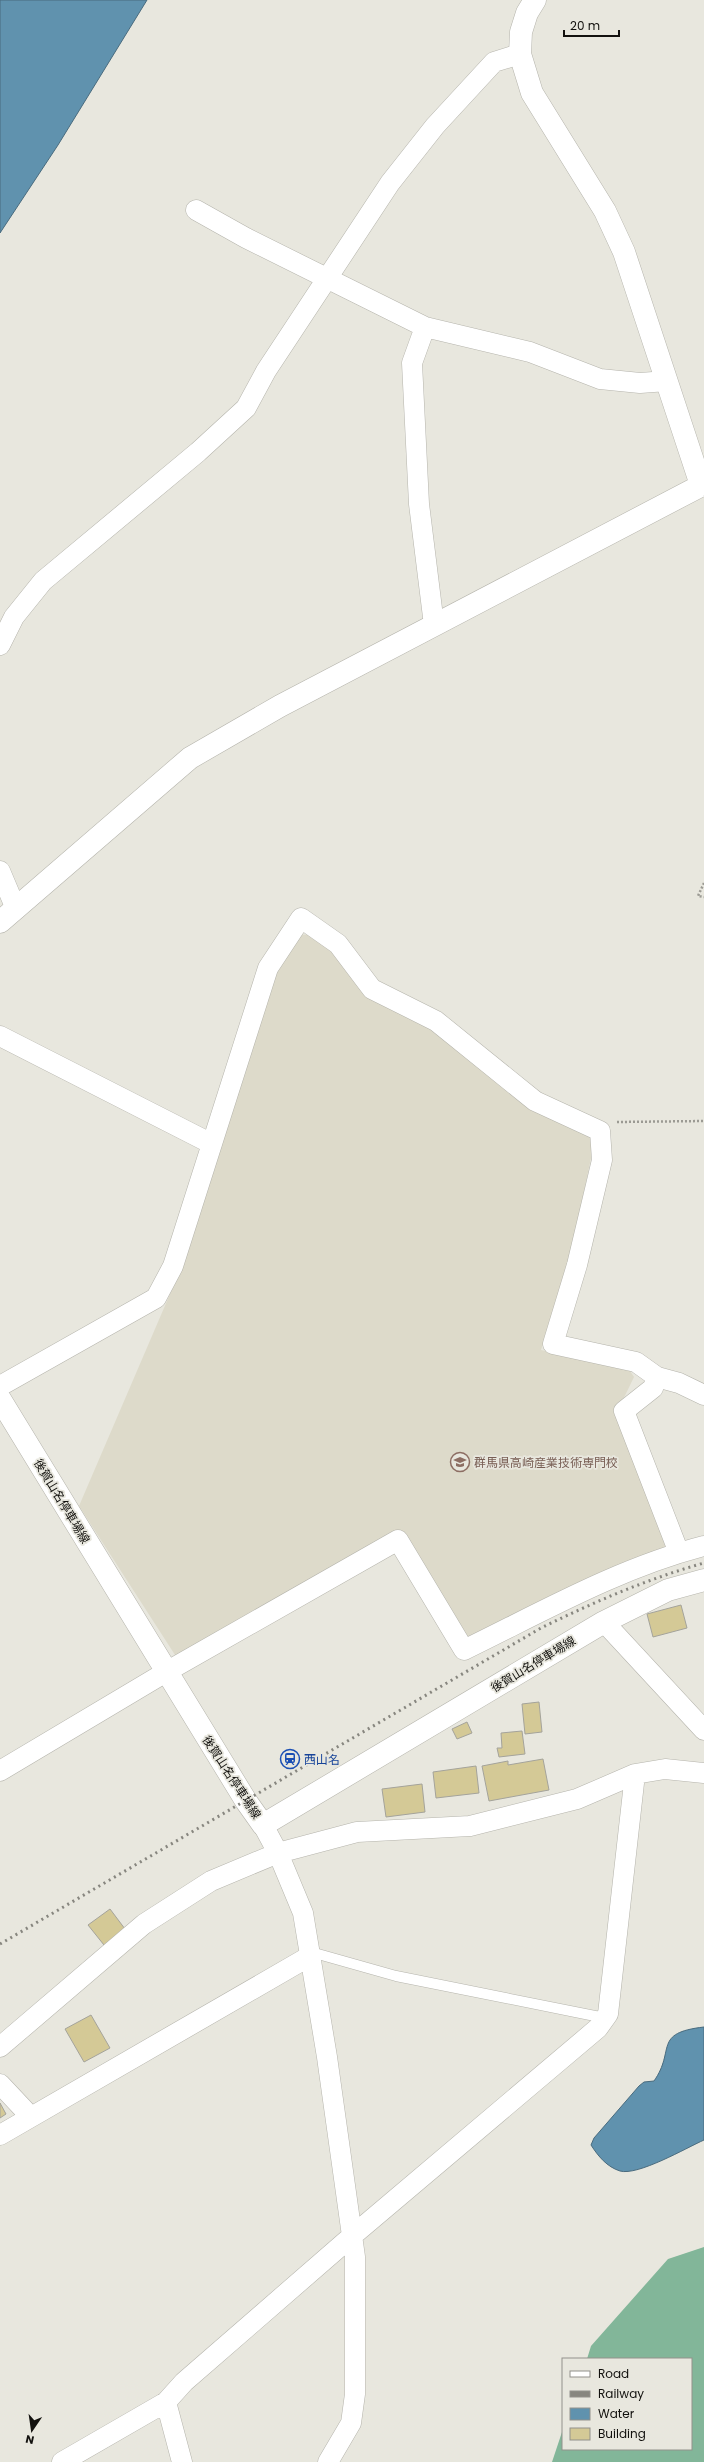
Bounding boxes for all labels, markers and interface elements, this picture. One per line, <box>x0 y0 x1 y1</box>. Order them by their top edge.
scale bar <box>564 12 619 38</box>
text: 20 m <box>570 17 600 34</box>
school or university icon: 群馬県高崎産業技術専門校 <box>449 1451 471 1473</box>
place label: 群馬県高崎産業技術専門校 <box>474 1454 618 1471</box>
street label: 後賀山名停車場線 <box>30 1455 94 1547</box>
street label: 後賀山名停車場線 <box>487 1632 579 1696</box>
street label: 後賀山名停車場線 <box>199 1732 265 1822</box>
station icon: 西山名 <box>279 1748 301 1770</box>
place label: 西山名 <box>304 1751 340 1768</box>
legend <box>562 2358 692 2450</box>
text: Road <box>598 2365 629 2382</box>
text: Railway <box>598 2385 644 2402</box>
text: Water <box>598 2405 635 2422</box>
north arrow <box>12 2410 52 2450</box>
text: Building <box>598 2425 646 2442</box>
text: N <box>24 2431 36 2448</box>

